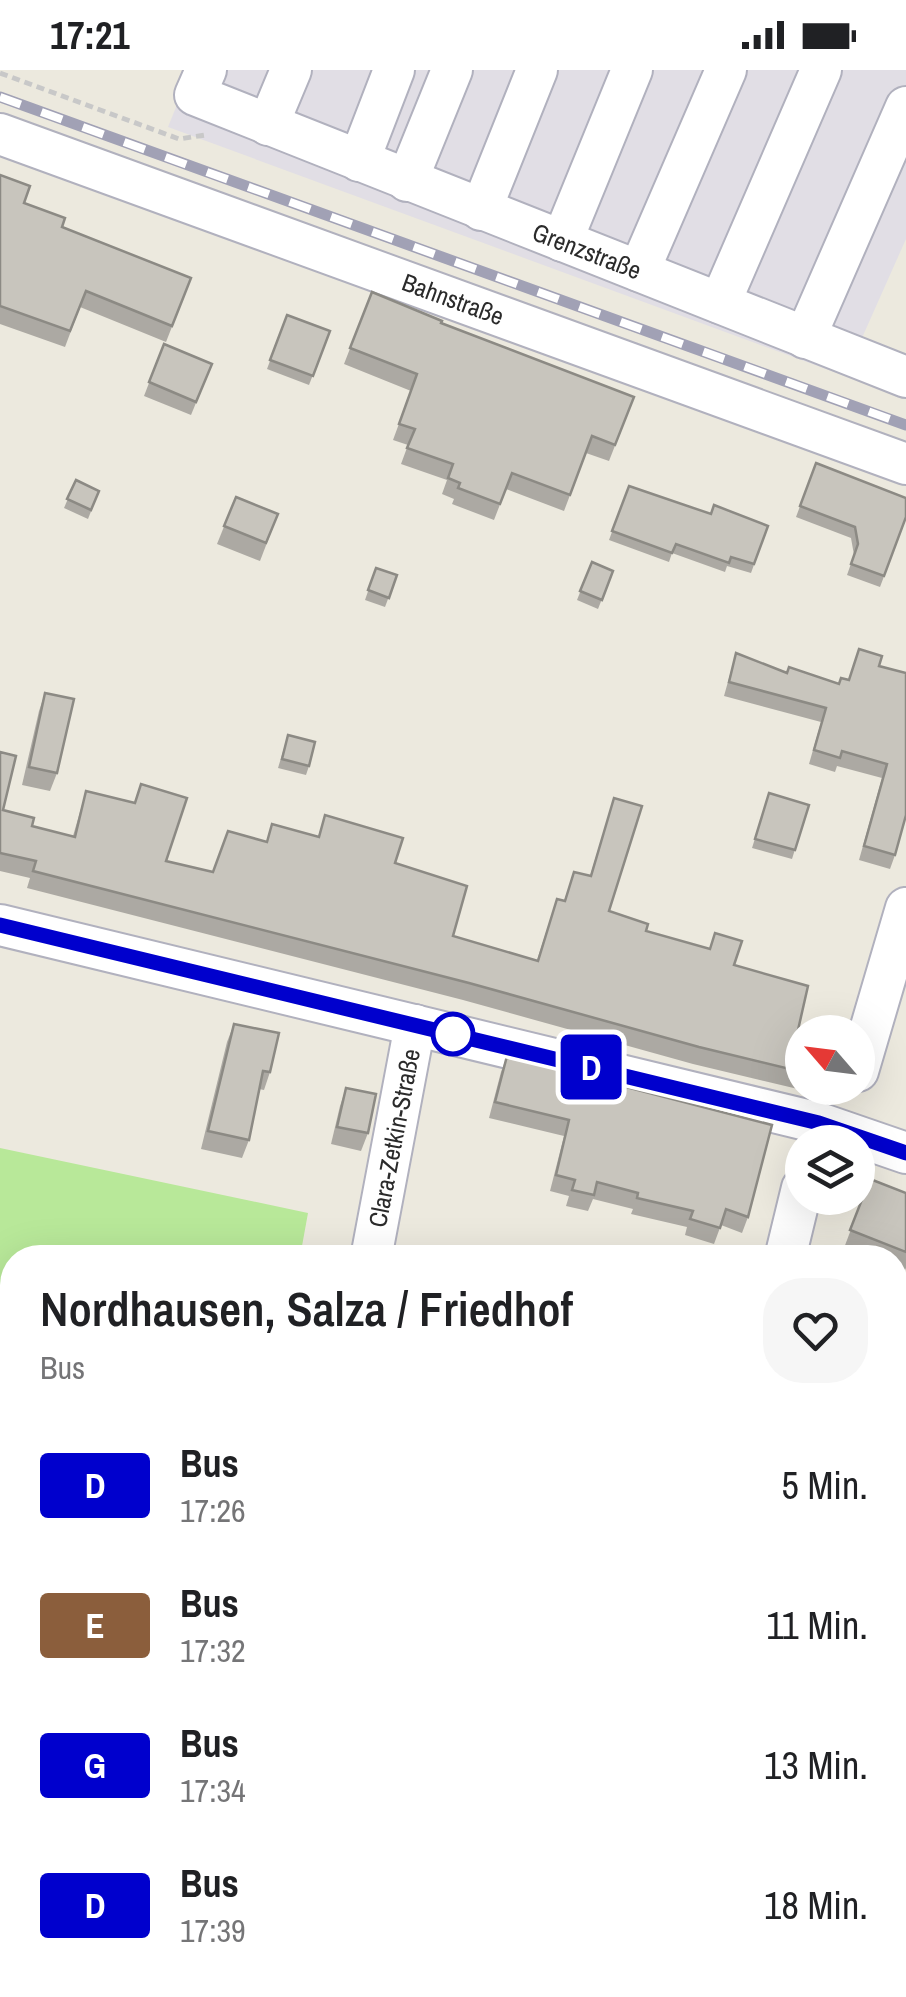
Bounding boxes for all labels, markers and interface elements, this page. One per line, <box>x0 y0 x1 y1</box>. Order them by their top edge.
text: 17:21 <box>50 10 130 61</box>
street label: Grenzstraße <box>528 215 646 287</box>
street label: Bahnstraße <box>397 265 509 333</box>
unlabelled marker <box>432 1013 474 1055</box>
north arrow <box>785 1015 875 1105</box>
map controls <box>785 1015 875 1215</box>
line badge: D <box>558 1034 624 1100</box>
text: D <box>581 1044 601 1091</box>
street label: Clara-Zetkin-Straße <box>360 1046 428 1230</box>
button: layers <box>785 1125 875 1215</box>
text: Nordhausen, Salza / Friedhof <box>40 1276 573 1341</box>
button: heart <box>763 1278 868 1383</box>
text: Bus <box>40 1346 85 1389</box>
text: Bus <box>180 1438 239 1489</box>
text: 5 Min. <box>781 1460 868 1511</box>
text: D <box>85 1462 105 1509</box>
text: 17:26 <box>180 1489 246 1532</box>
text: Bus <box>180 1578 239 1629</box>
text: 11 Min. <box>766 1600 868 1651</box>
text: E <box>85 1602 105 1649</box>
text: 17:32 <box>180 1629 246 1672</box>
text: Bus <box>180 1718 239 1769</box>
text: 13 Min. <box>764 1740 868 1791</box>
text: G <box>84 1742 106 1789</box>
text: 17:34 <box>180 1769 246 1812</box>
text: Bus <box>180 1858 239 1909</box>
text: 18 Min. <box>764 1880 868 1931</box>
text: D <box>85 1882 105 1929</box>
text: 17:39 <box>180 1909 246 1952</box>

